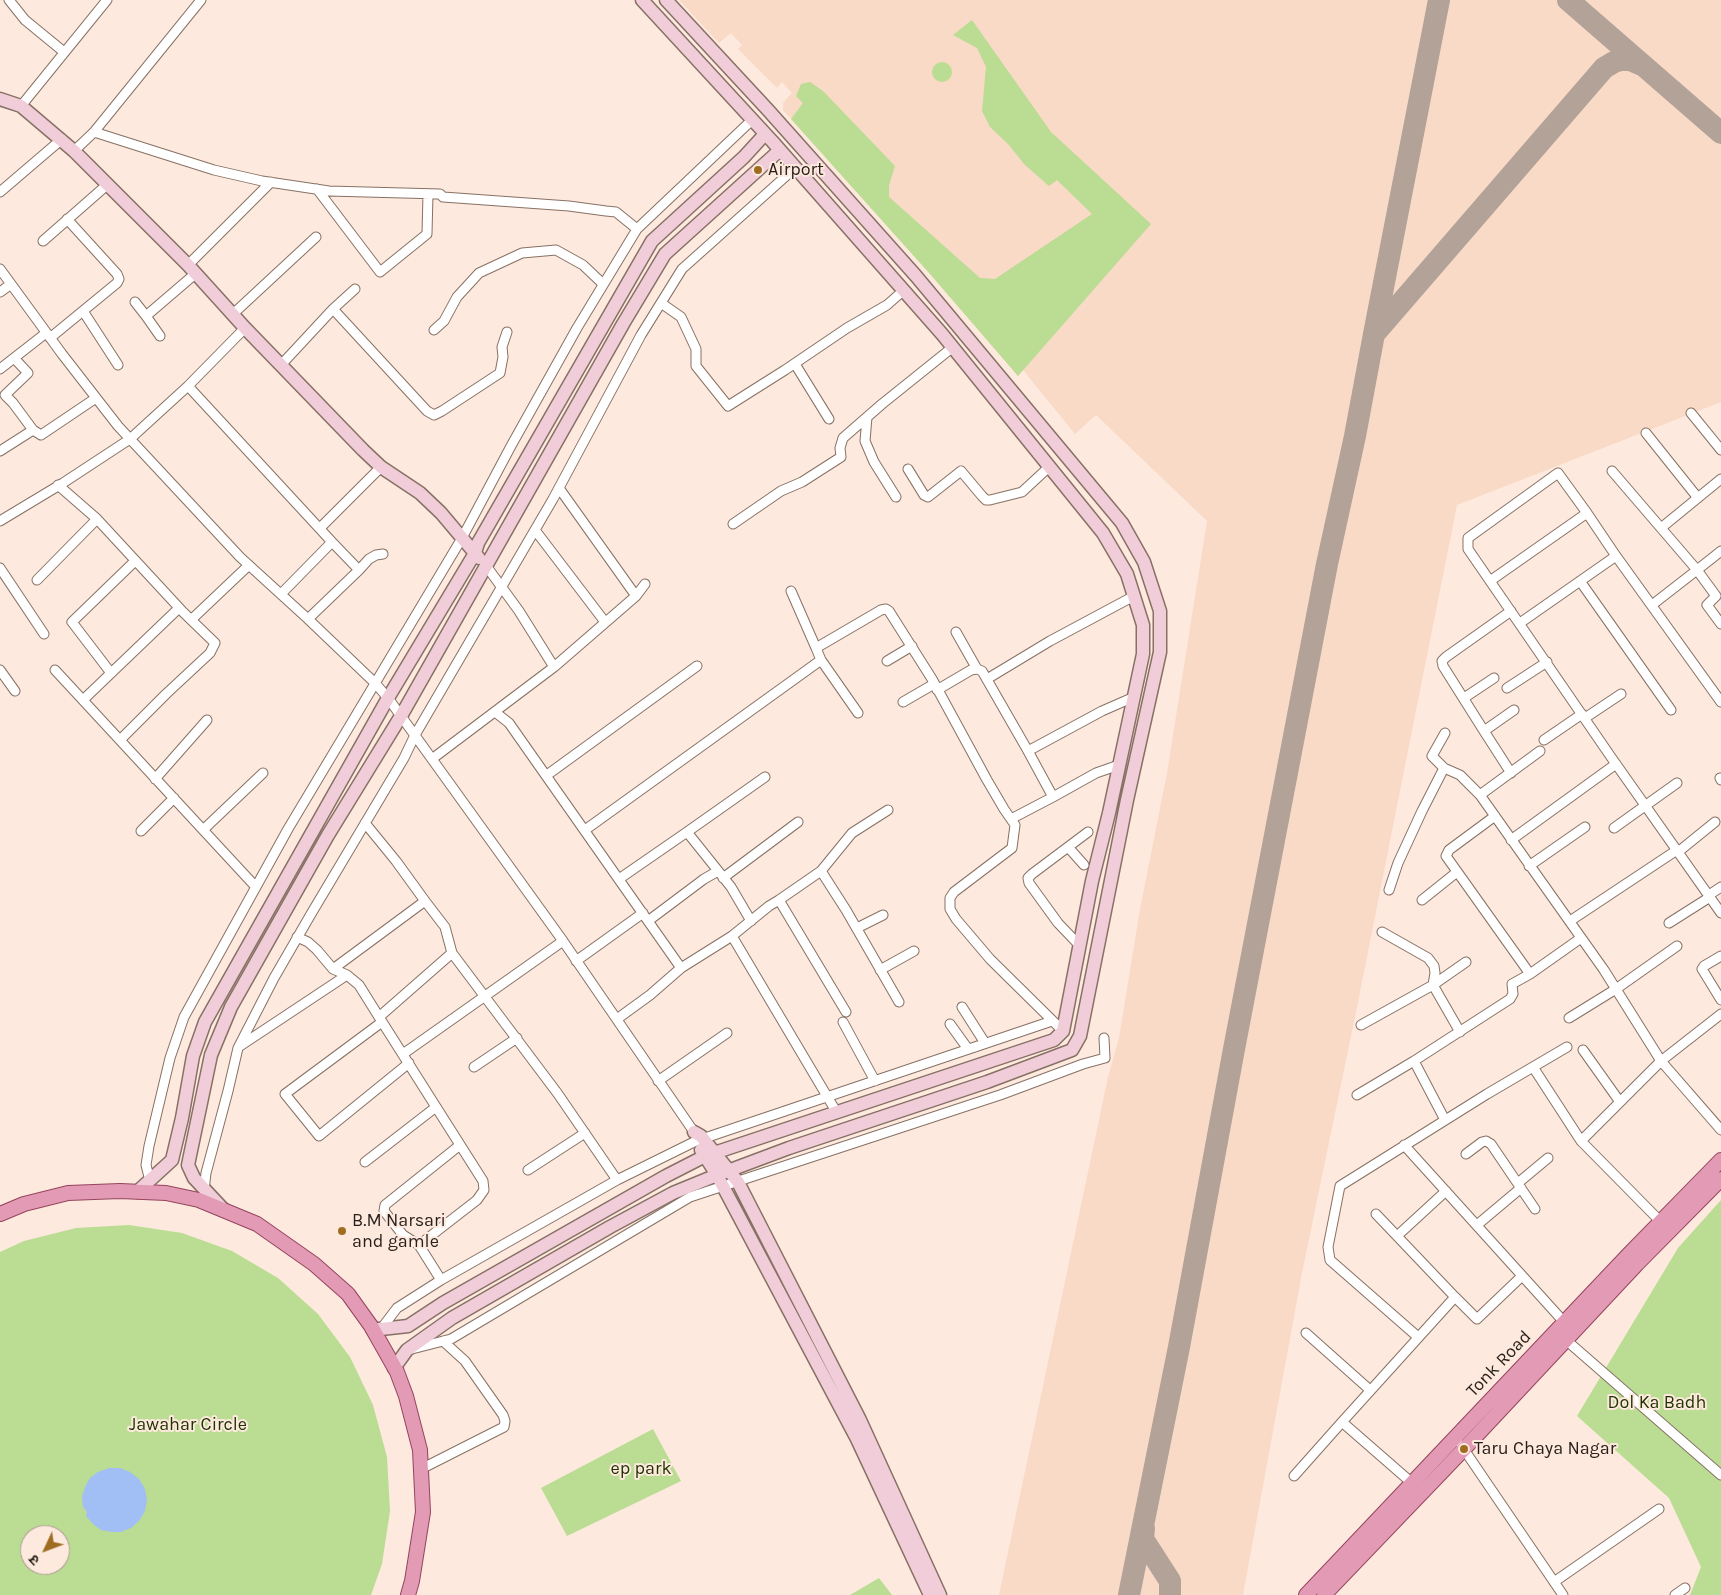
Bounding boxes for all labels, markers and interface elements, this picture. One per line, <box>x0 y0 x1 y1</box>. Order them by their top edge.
place label: Airport <box>768 159 824 181</box>
marker: Airport <box>752 164 764 176</box>
place label: B.M Narsari and gamle <box>352 1210 446 1252</box>
marker: B.M Narsari and gamle <box>336 1225 348 1237</box>
street label: Tonk Road <box>1462 1326 1536 1402</box>
park label: Dol Ka Badh <box>1608 1392 1706 1414</box>
park label: Jawahar Circle <box>129 1414 247 1436</box>
place label: Taru Chaya Nagar <box>1474 1438 1616 1460</box>
marker: Taru Chaya Nagar <box>1458 1443 1470 1455</box>
park label: ep park <box>610 1458 672 1480</box>
north arrow <box>20 1525 70 1575</box>
text: उ <box>25 1551 43 1569</box>

